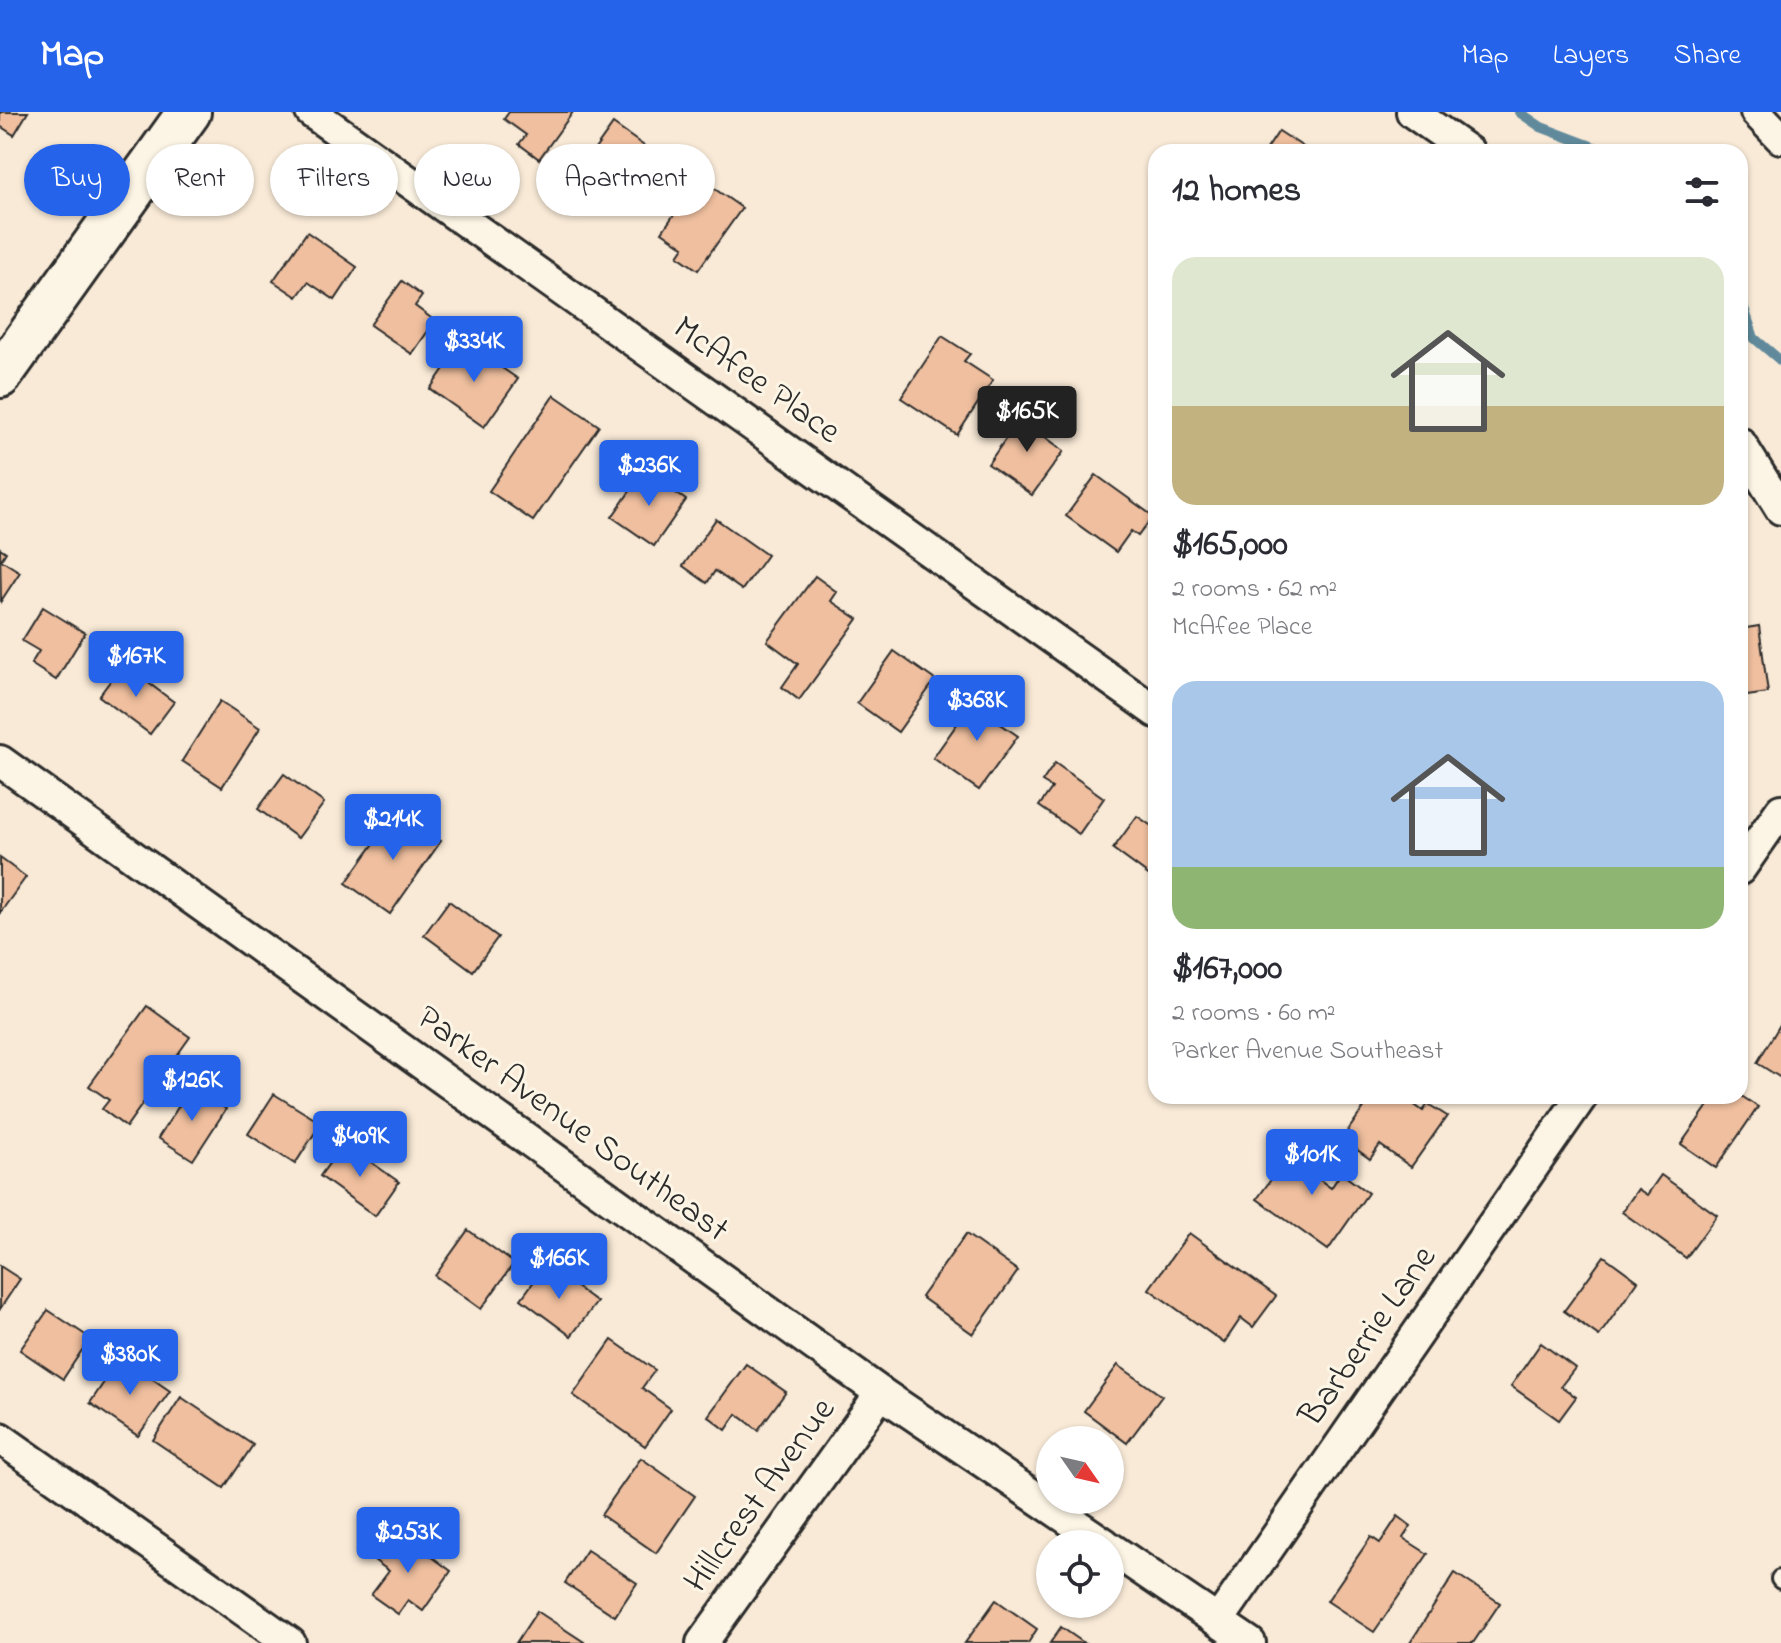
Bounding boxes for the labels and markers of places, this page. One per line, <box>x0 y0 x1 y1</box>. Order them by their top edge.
pin: $334K <box>418 316 530 384</box>
pin: $165K <box>971 386 1083 454</box>
pin: $236K <box>593 440 705 508</box>
pin: $167K <box>80 631 192 699</box>
pin: $368K <box>921 675 1033 743</box>
pin: $214K <box>337 794 449 862</box>
pin: $126K <box>136 1055 248 1123</box>
pin: $409K <box>304 1111 416 1179</box>
pin: $101K <box>1256 1129 1368 1197</box>
pin: $166K <box>503 1233 615 1301</box>
pin: $380K <box>74 1329 186 1397</box>
pin: $253K <box>352 1507 464 1575</box>

